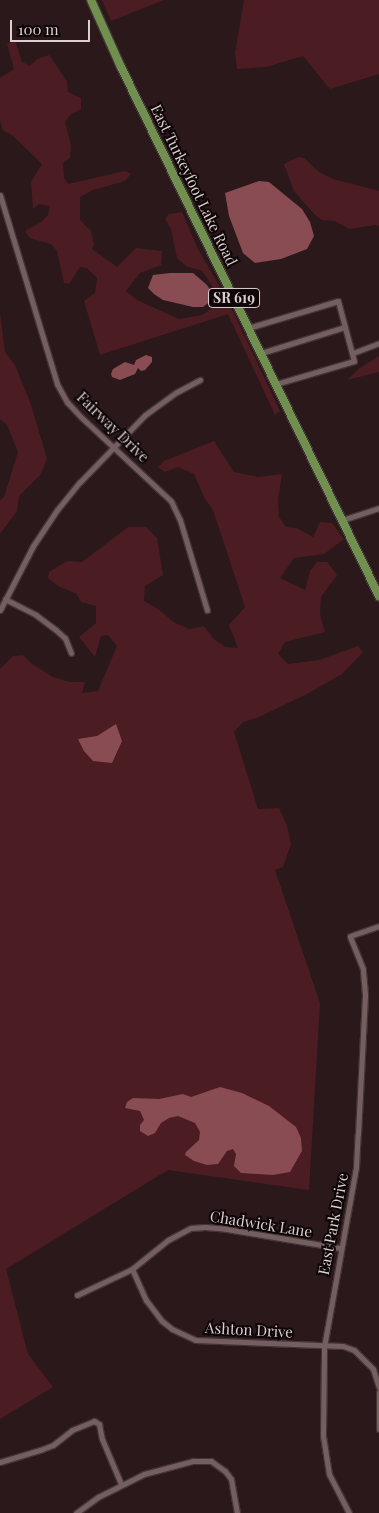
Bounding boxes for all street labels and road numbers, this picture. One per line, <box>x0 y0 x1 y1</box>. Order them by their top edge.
street label: East Turkeyfoot Lake Road <box>147 101 241 269</box>
road number: SR 619 <box>208 286 260 310</box>
street label: Fairway Drive <box>73 388 153 466</box>
street label: East Park Drive <box>314 1171 352 1277</box>
street label: Chadwick Lane <box>209 1207 313 1241</box>
street label: Ashton Drive <box>205 1319 293 1341</box>

